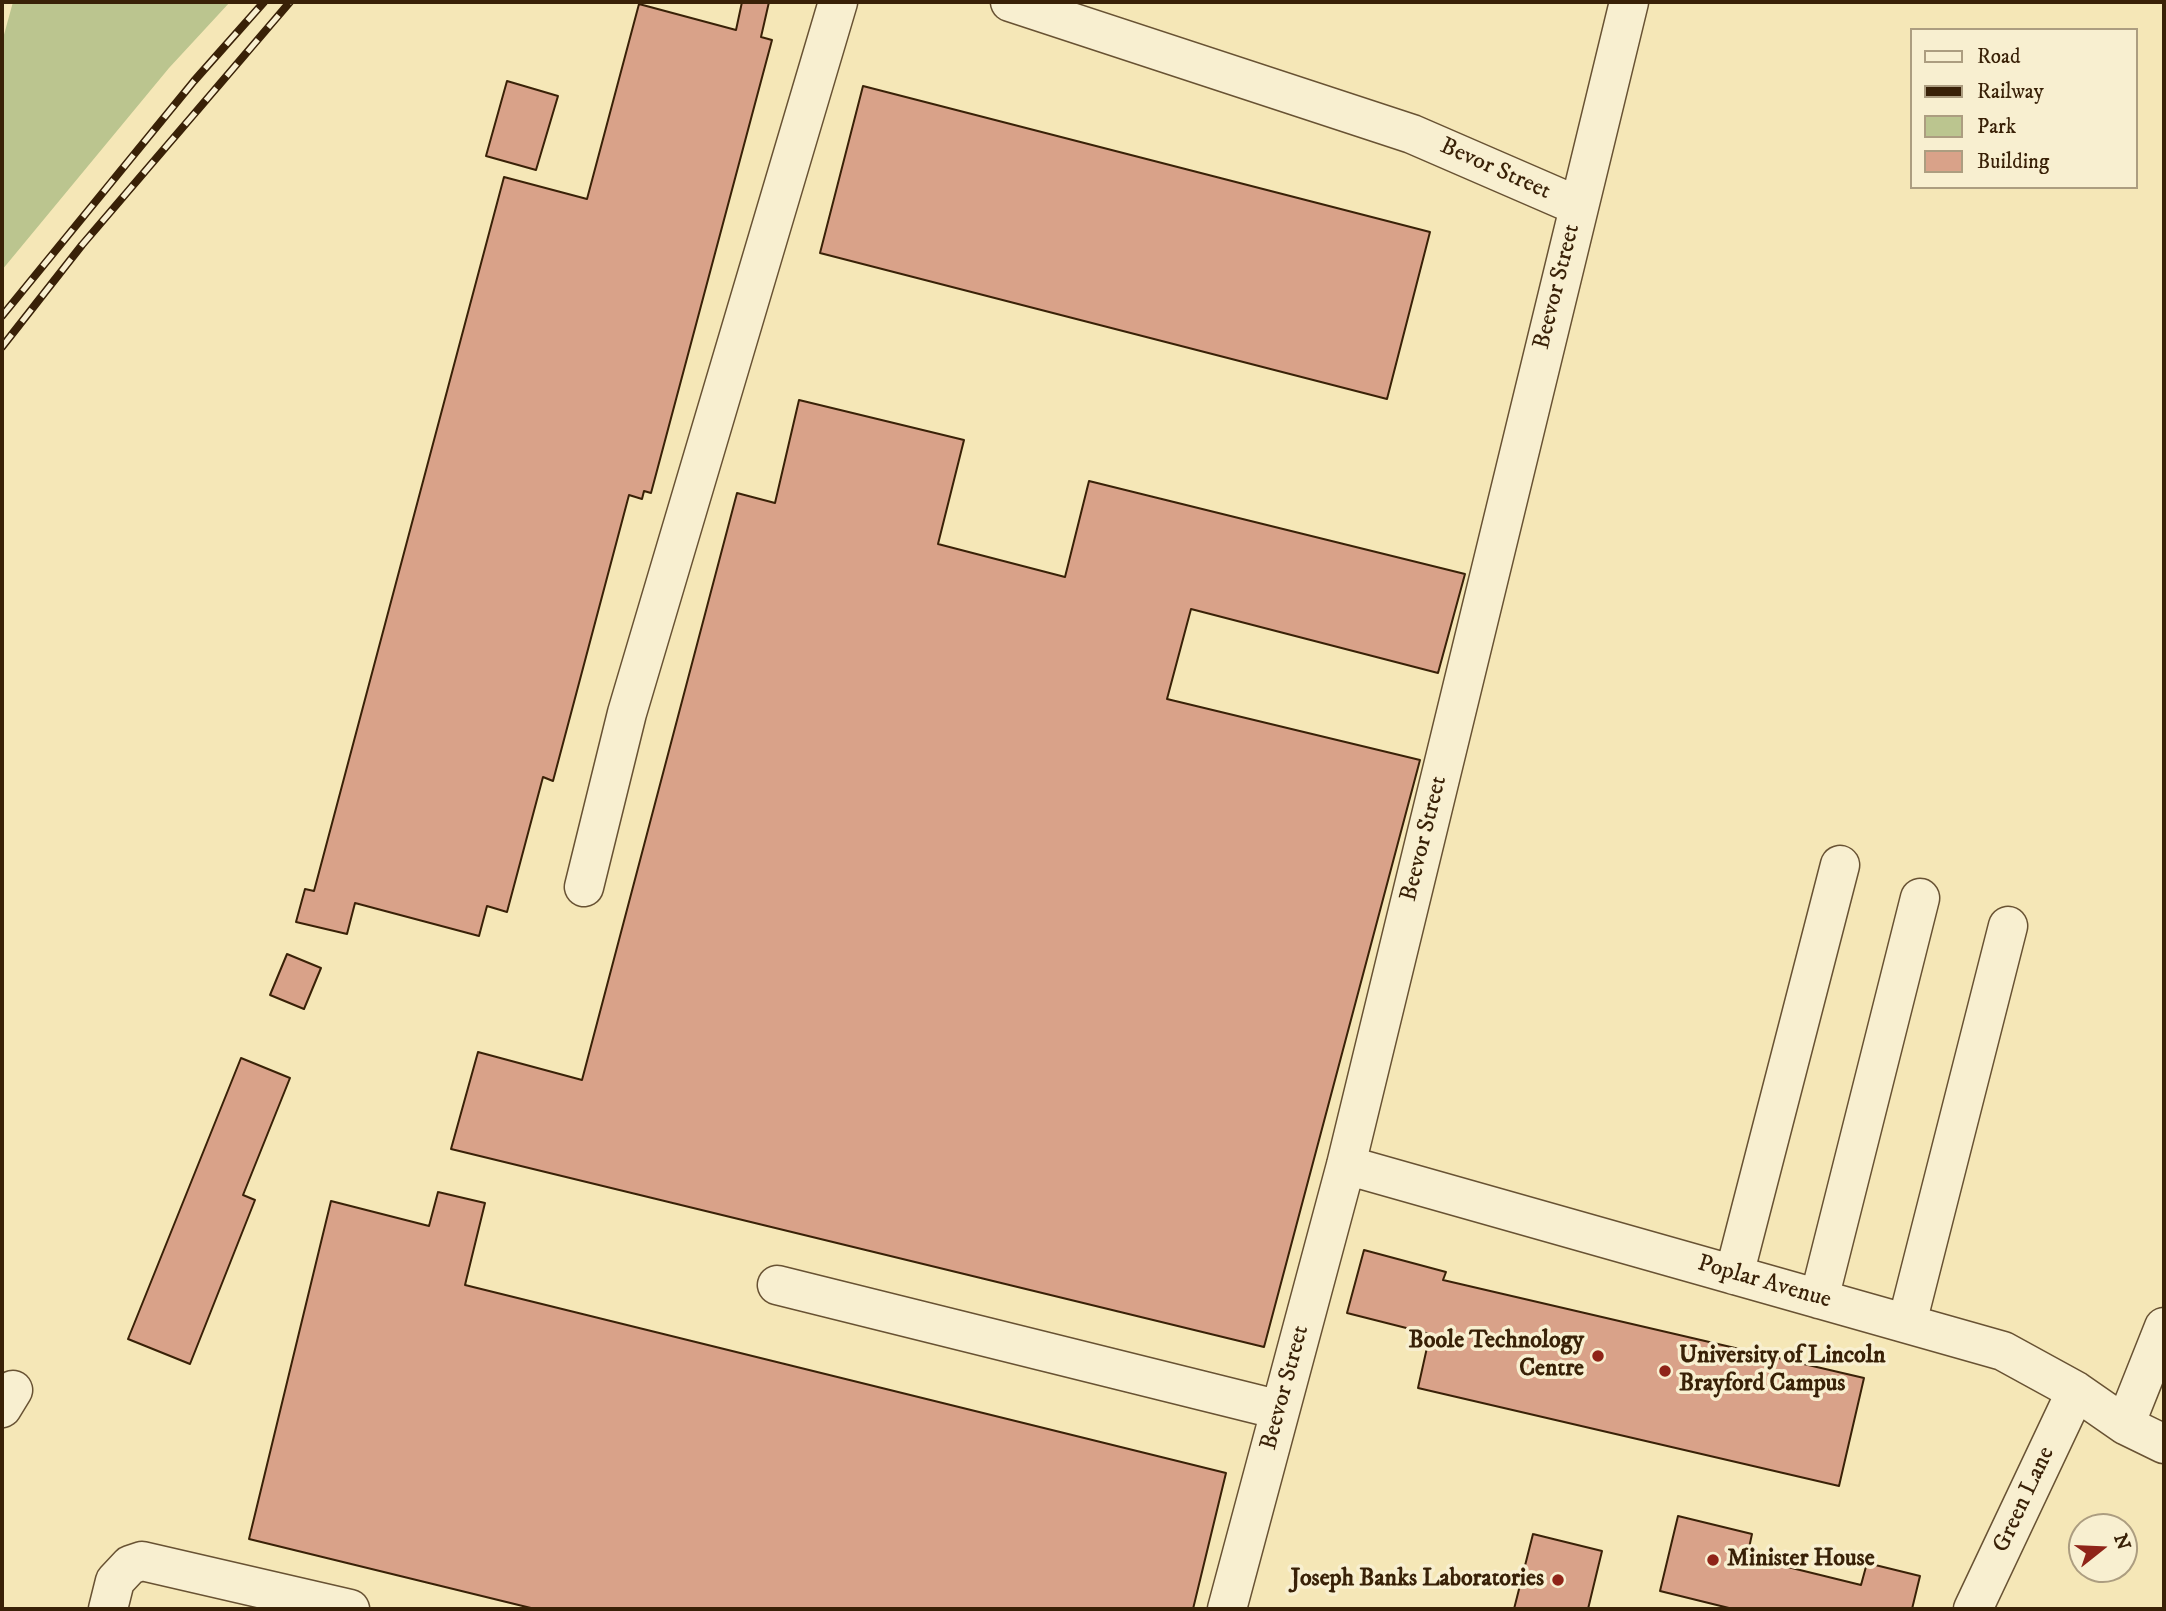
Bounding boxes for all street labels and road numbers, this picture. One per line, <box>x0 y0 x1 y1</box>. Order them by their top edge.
street label: Bevor Street <box>1435 133 1555 207</box>
street label: Beevor Street <box>1529 221 1587 353</box>
street label: Beevor Street <box>1396 773 1454 905</box>
street label: Poplar Avenue <box>1694 1250 1834 1316</box>
street label: Beevor Street <box>1256 1322 1316 1454</box>
street label: Green Lane <box>1988 1443 2062 1557</box>

